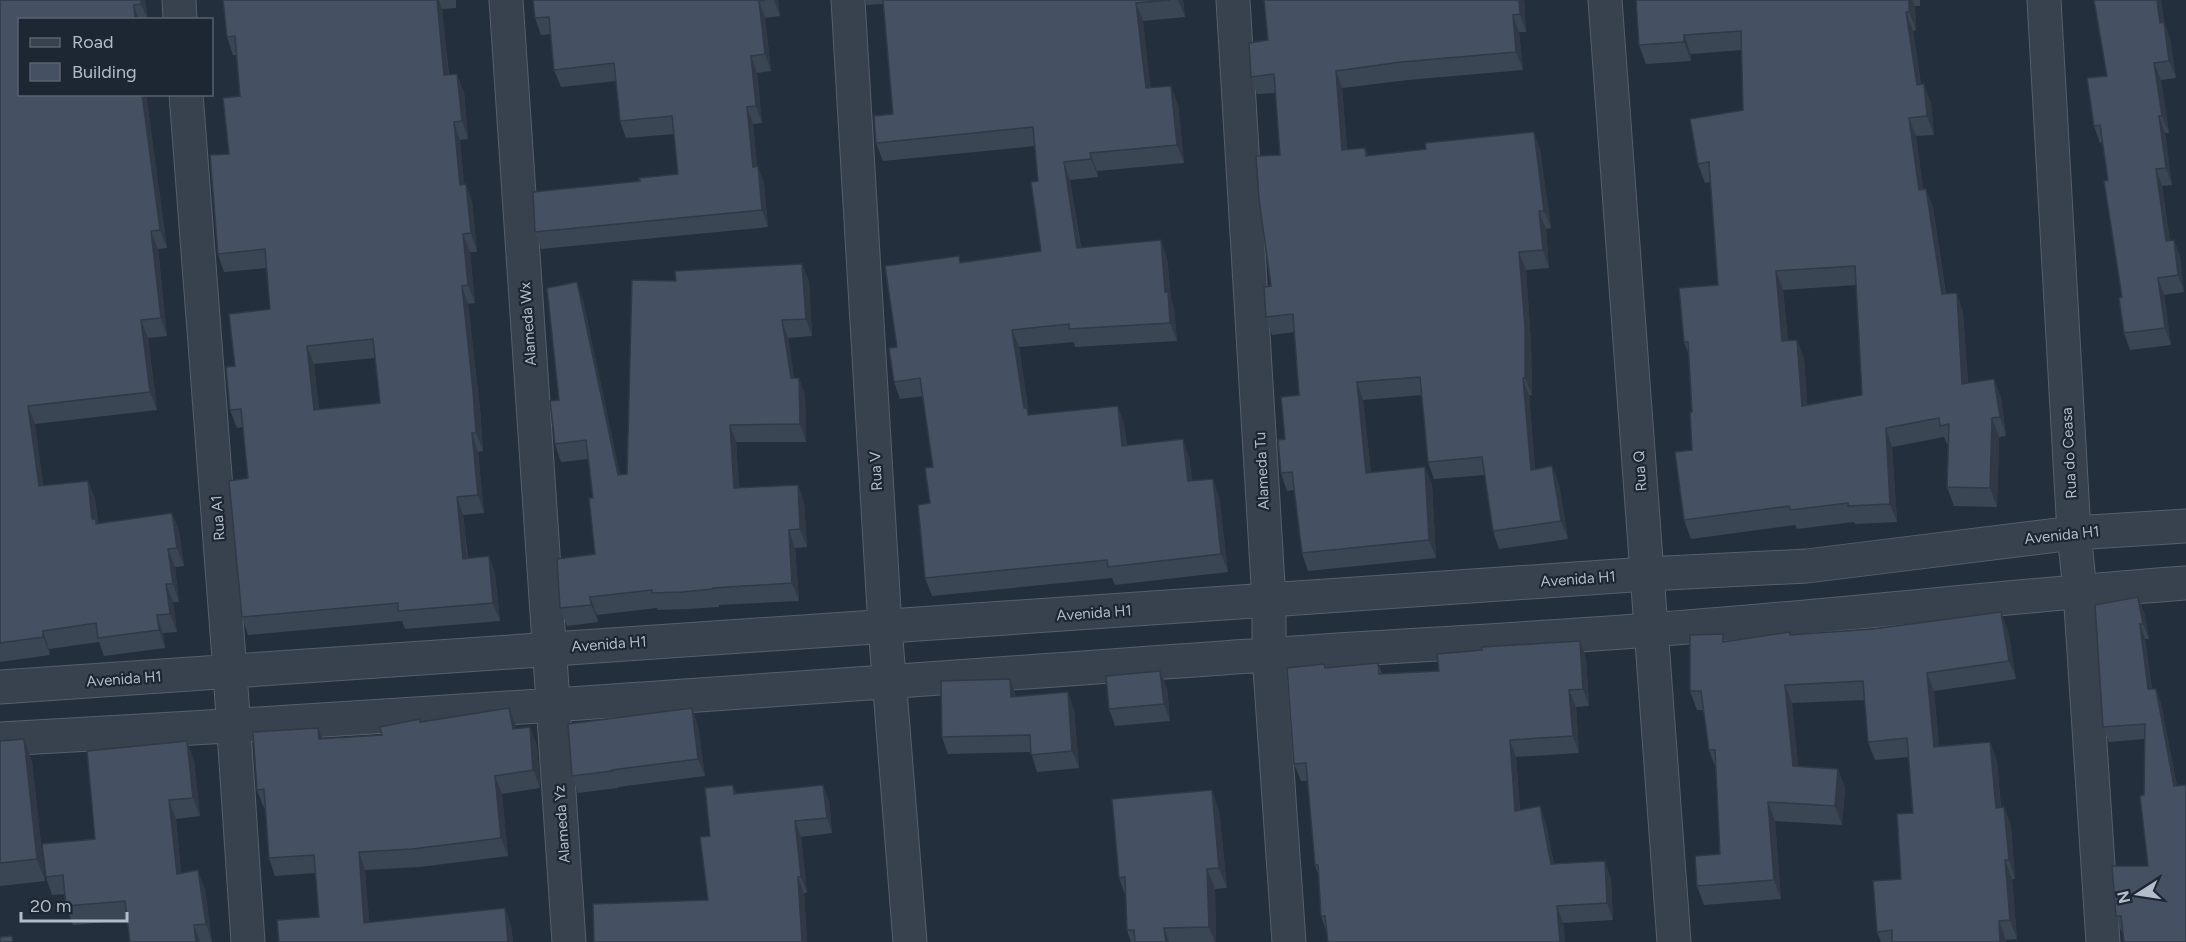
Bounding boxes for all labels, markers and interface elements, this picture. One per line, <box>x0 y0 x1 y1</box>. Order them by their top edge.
legend <box>18 18 213 96</box>
text: Road <box>72 31 113 53</box>
text: Building <box>72 61 137 83</box>
street label: Alameda Wx <box>516 282 540 366</box>
street label: Rua do Ceasa <box>2058 407 2080 499</box>
street label: Alameda Tu <box>1251 432 1273 510</box>
street label: Rua V <box>866 450 886 491</box>
street label: Rua Q <box>1630 450 1650 492</box>
street label: Rua A1 <box>207 495 229 541</box>
street label: Avenida H1 <box>2024 522 2100 548</box>
street label: Avenida H1 <box>1540 567 1616 591</box>
street label: Avenida H1 <box>1056 601 1132 625</box>
street label: Avenida H1 <box>571 632 647 656</box>
street label: Avenida H1 <box>86 667 162 691</box>
street label: Alameda Yz <box>550 784 574 864</box>
north arrow <box>2108 864 2168 924</box>
scale bar <box>21 885 128 923</box>
text: N <box>2113 889 2134 905</box>
text: 20 m <box>30 895 71 917</box>

